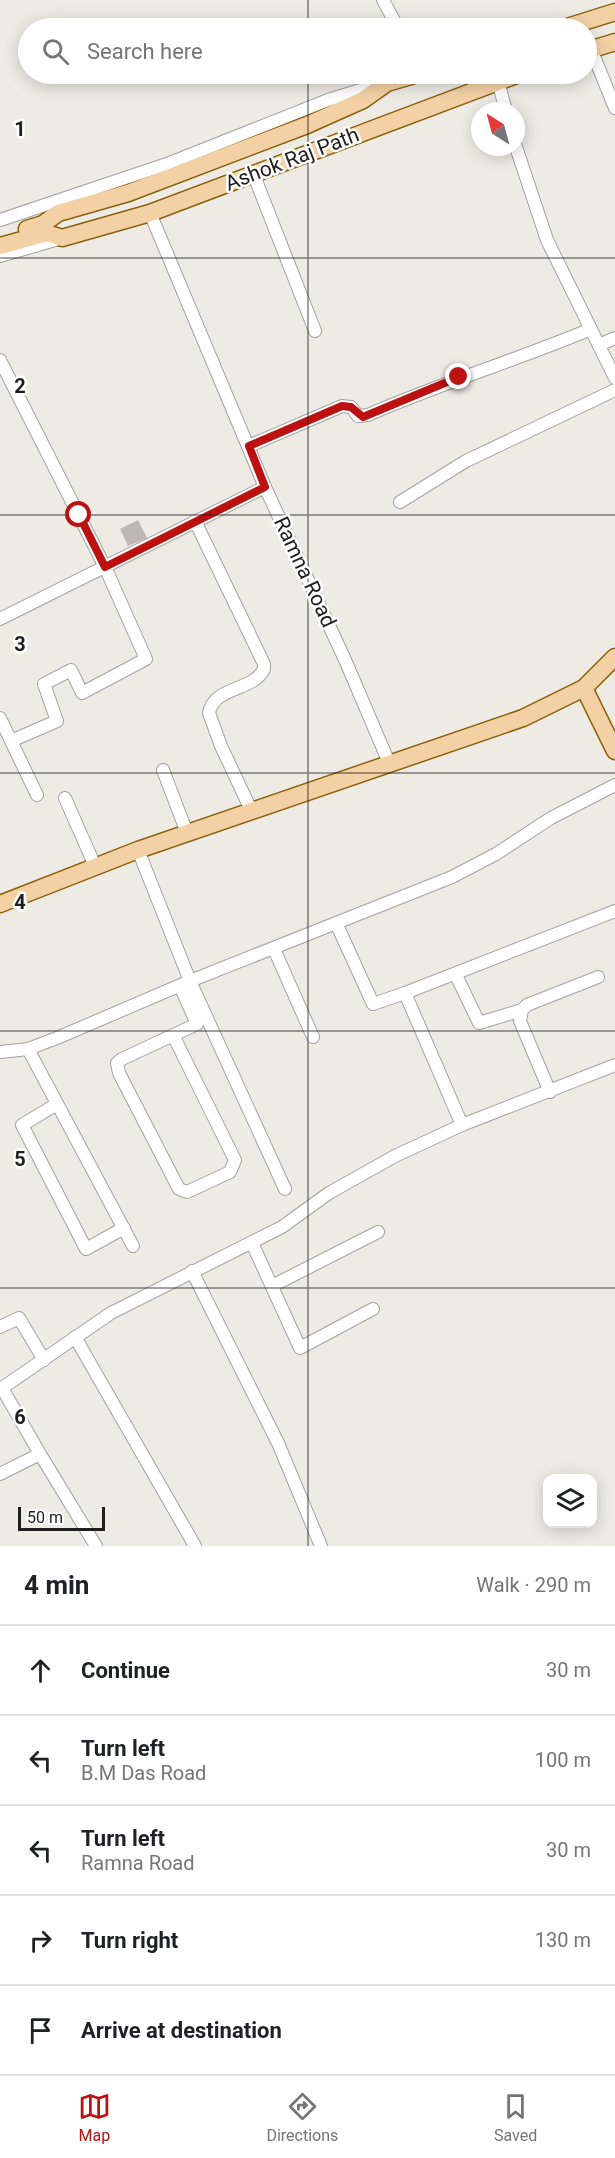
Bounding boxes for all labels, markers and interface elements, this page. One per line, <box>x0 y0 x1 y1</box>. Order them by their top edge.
search box <box>18 18 597 84</box>
icon: search <box>39 35 72 68</box>
text: Search here <box>87 39 203 64</box>
north arrow <box>471 102 525 156</box>
text: 1 <box>14 117 26 141</box>
street label: Ashok Raj Path <box>222 122 362 196</box>
route end <box>445 363 471 389</box>
text: 2 <box>14 374 26 398</box>
route start <box>65 501 91 527</box>
street label: Ramna Road <box>269 513 341 631</box>
text: 3 <box>14 632 26 656</box>
text: 4 <box>14 890 26 914</box>
text: 5 <box>14 1147 26 1171</box>
text: 6 <box>14 1405 26 1429</box>
map controls <box>543 1474 597 1528</box>
button: layers <box>543 1474 597 1528</box>
scale bar <box>18 1504 105 1532</box>
text: 50 m <box>27 1508 63 1527</box>
text: 4 min <box>24 1570 89 1600</box>
text: Walk · 290 m <box>476 1573 591 1597</box>
icon: ahead <box>24 1654 57 1687</box>
text: Continue <box>81 1658 170 1683</box>
text: 30 m <box>546 1658 591 1682</box>
text: Turn left <box>81 1736 165 1761</box>
icon: left <box>24 1744 57 1777</box>
text: 100 m <box>535 1748 591 1772</box>
text: B.M Das Road <box>81 1761 206 1785</box>
text: Turn left <box>81 1826 165 1851</box>
icon: left <box>24 1834 57 1867</box>
text: 30 m <box>546 1838 591 1862</box>
text: Ramna Road <box>81 1851 195 1875</box>
icon: right <box>24 1924 57 1957</box>
text: Turn right <box>81 1928 178 1953</box>
text: 130 m <box>535 1928 591 1952</box>
icon: arrive <box>24 2014 57 2047</box>
text: Arrive at destination <box>81 2018 282 2043</box>
tab: Map <box>78 2090 111 2145</box>
tab: Directions <box>266 2090 338 2145</box>
tab: Saved <box>494 2090 537 2145</box>

